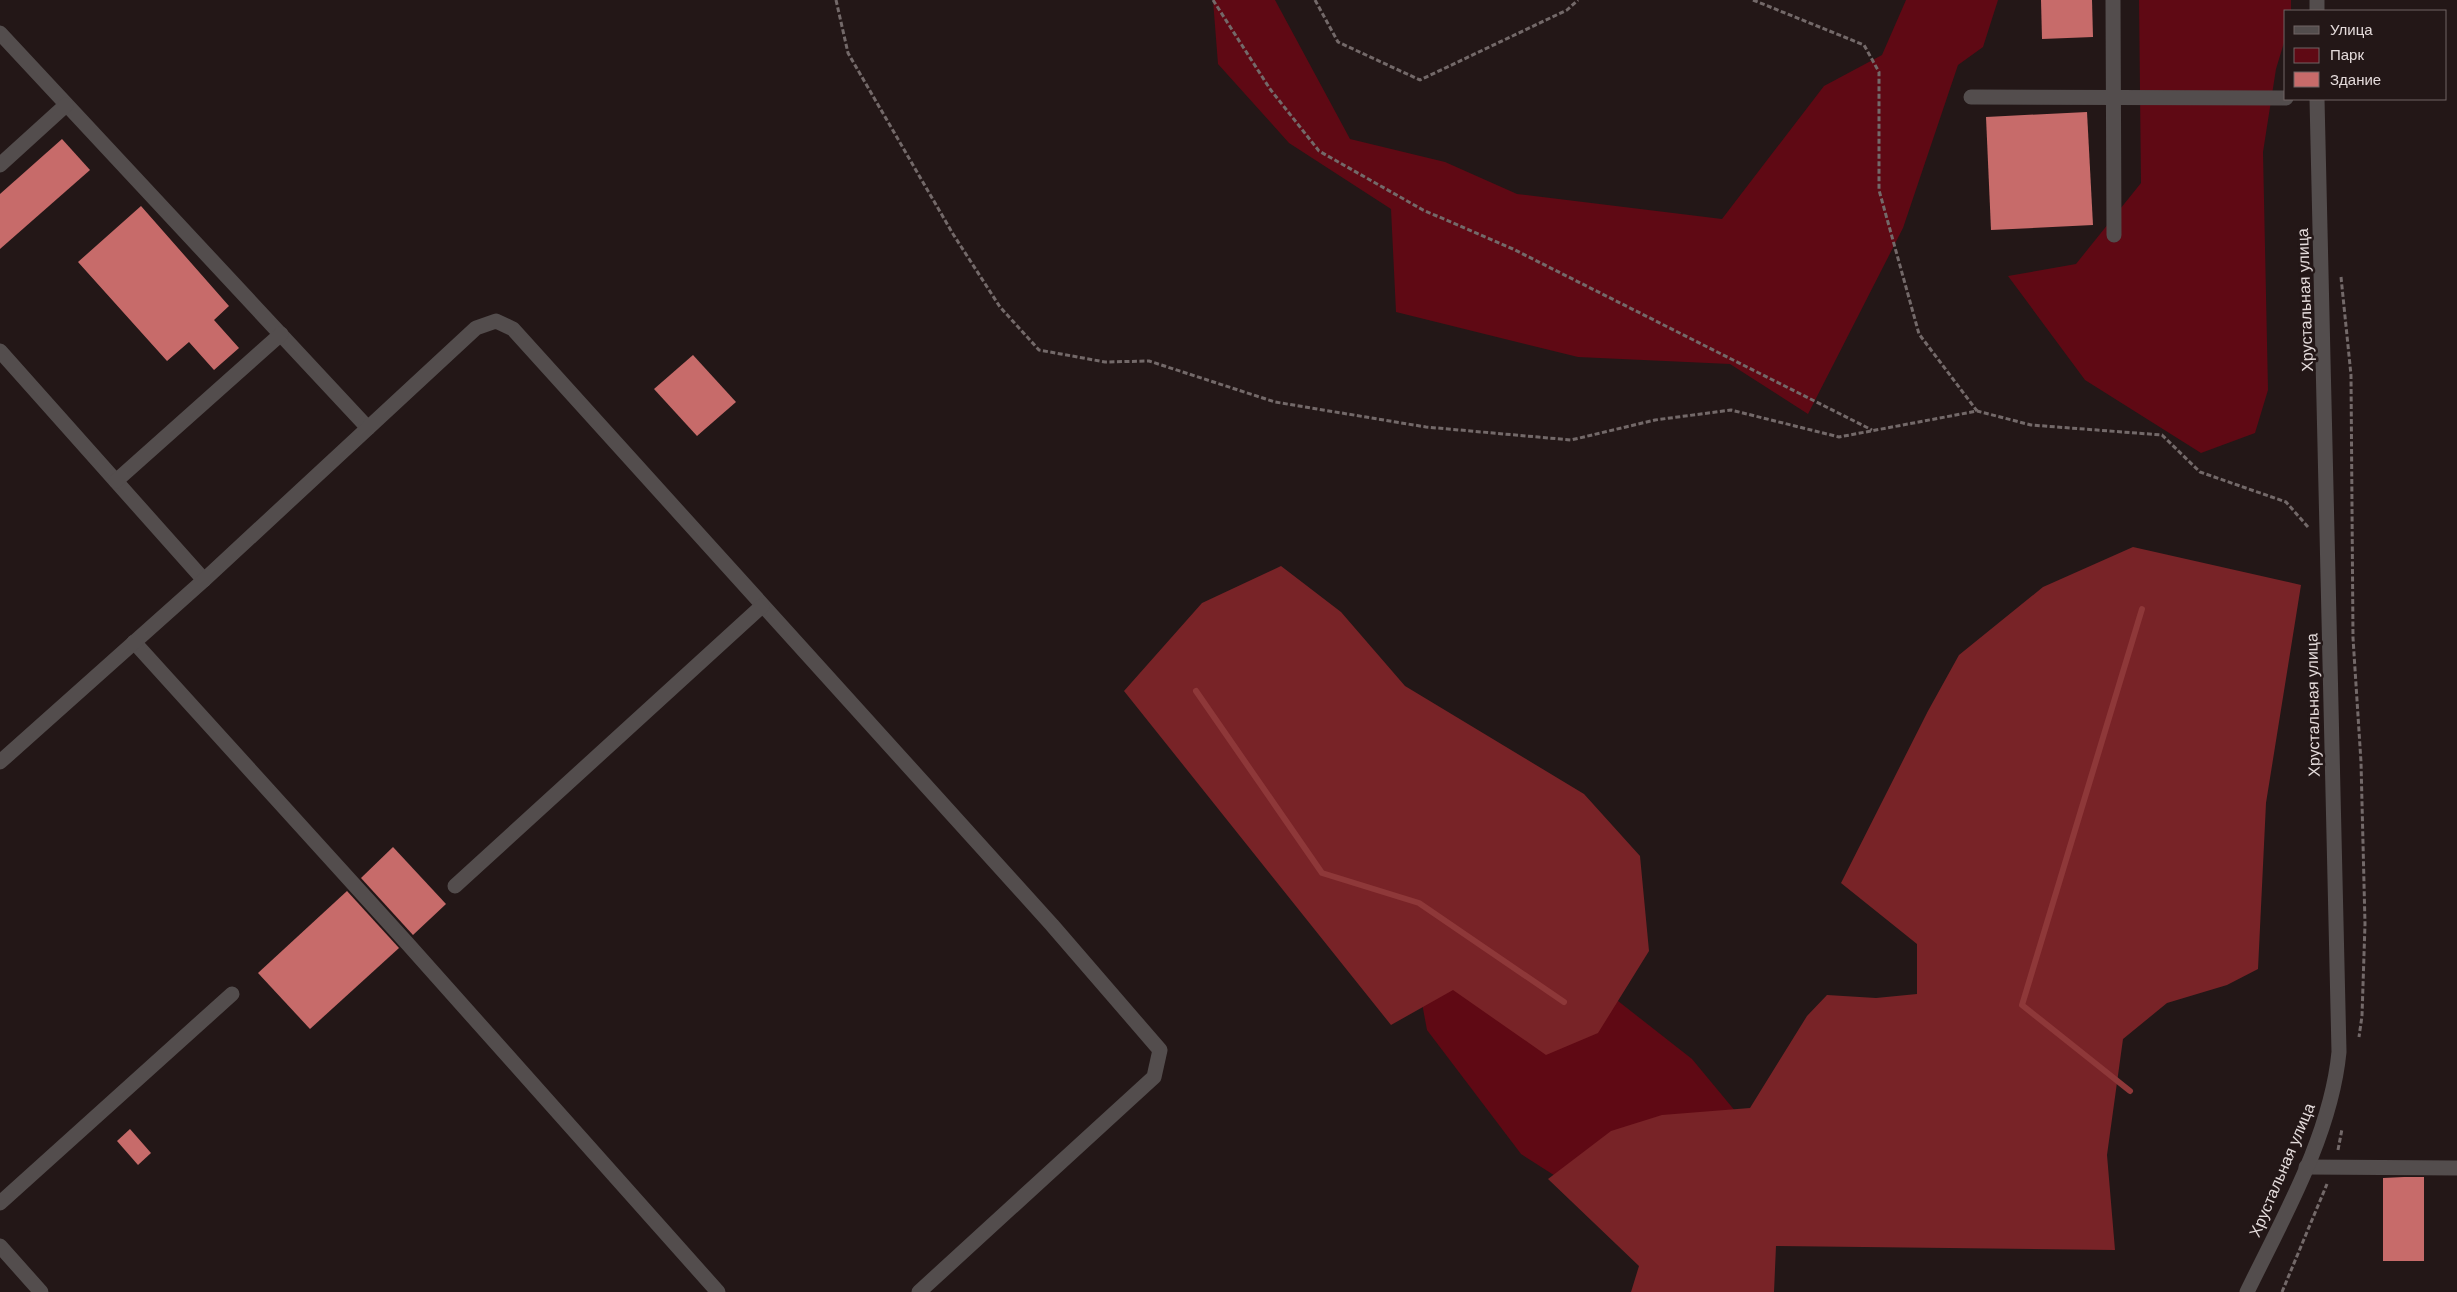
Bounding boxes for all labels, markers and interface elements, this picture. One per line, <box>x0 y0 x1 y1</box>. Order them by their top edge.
legend <box>2284 10 2447 100</box>
text: Улица <box>2330 20 2373 40</box>
text: Парк <box>2330 45 2364 65</box>
text: Здание <box>2330 70 2381 90</box>
street label: Хрустальная улица <box>2292 228 2318 372</box>
street label: Хрустальная улица <box>2301 633 2325 777</box>
street label: Хрустальная улица <box>2244 1100 2320 1240</box>

